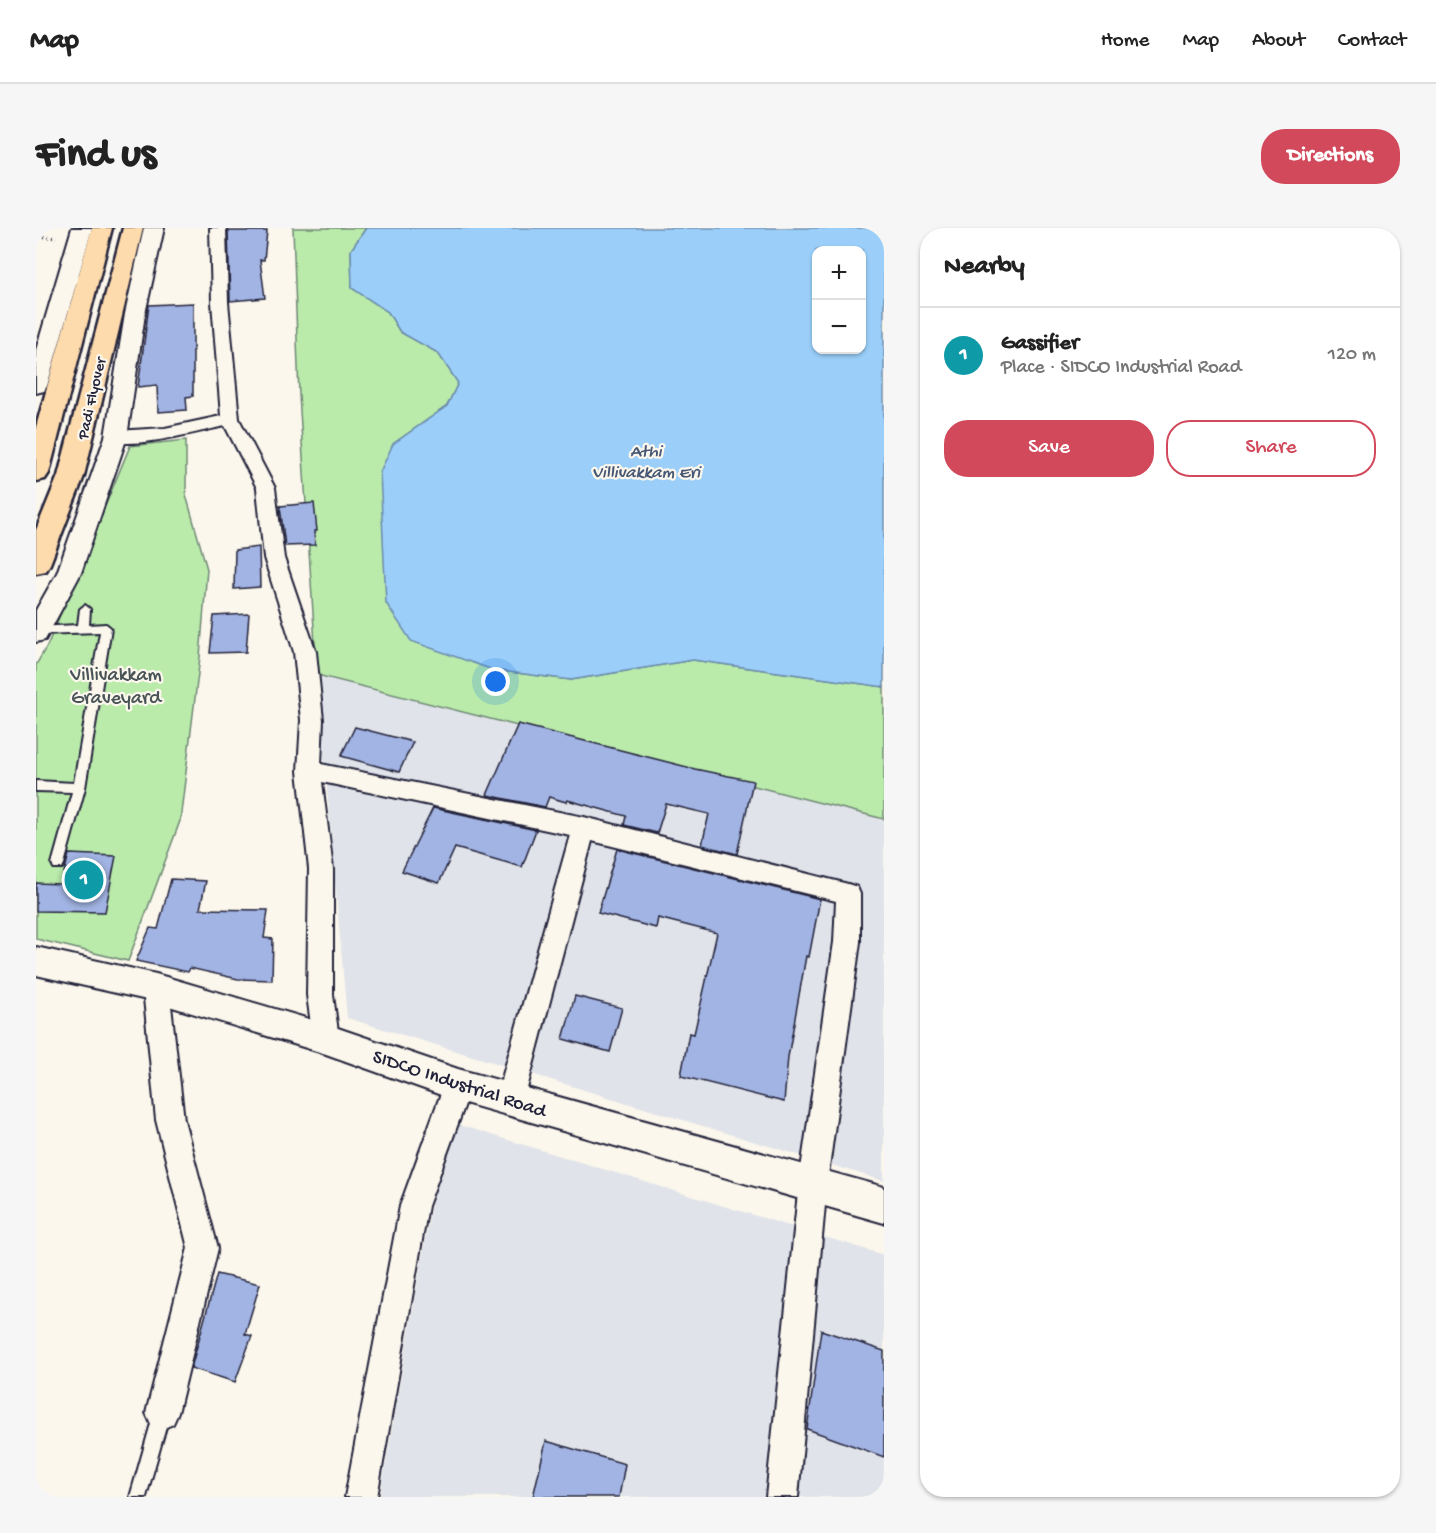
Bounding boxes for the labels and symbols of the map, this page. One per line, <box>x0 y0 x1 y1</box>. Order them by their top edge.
street label: Padi Flyover <box>75 355 112 442</box>
water label: Athi Villivakkam Eri <box>592 442 702 484</box>
park label: Villivakkam Graveyard <box>69 665 163 711</box>
your location <box>481 667 510 696</box>
pin: 1 <box>64 858 104 902</box>
street label: SIDCO Industrial Road <box>369 1046 551 1125</box>

